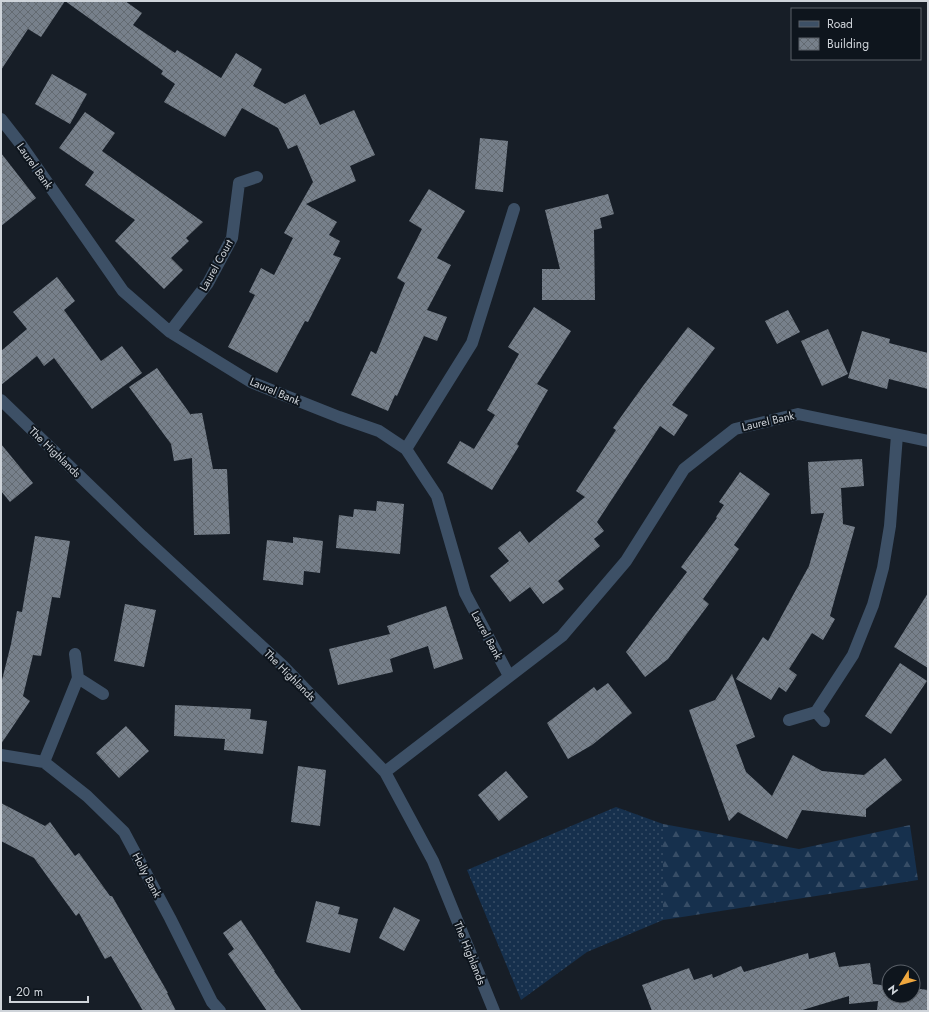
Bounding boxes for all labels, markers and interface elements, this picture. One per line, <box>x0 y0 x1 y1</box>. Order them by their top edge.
legend <box>791 8 921 60</box>
text: Road <box>827 15 853 33</box>
text: Building <box>827 35 869 53</box>
street label: Laurel Bank <box>13 140 57 192</box>
street label: Laurel Court <box>195 236 237 294</box>
street label: Laurel Bank <box>247 373 303 409</box>
street label: Laurel Bank <box>740 407 796 435</box>
street label: The Highlands <box>25 423 85 481</box>
street label: Laurel Bank <box>467 608 507 662</box>
street label: The Highlands <box>261 646 320 705</box>
street label: Holly Bank <box>128 850 166 901</box>
street label: The Highlands <box>450 919 490 988</box>
north arrow <box>881 964 921 1004</box>
scale bar <box>10 978 88 1004</box>
text: N <box>884 982 902 998</box>
text: 20 m <box>16 983 43 1001</box>

